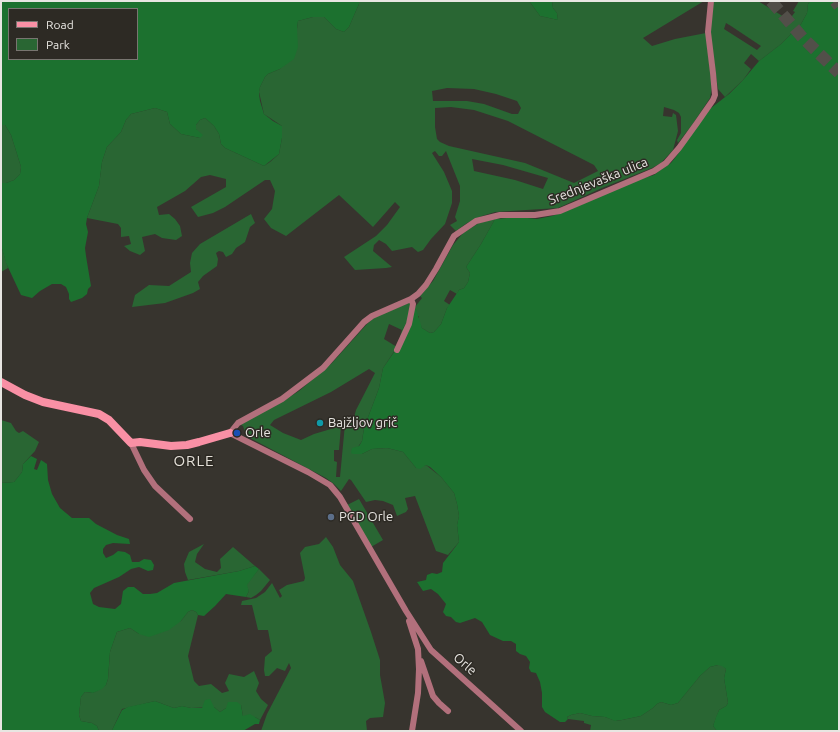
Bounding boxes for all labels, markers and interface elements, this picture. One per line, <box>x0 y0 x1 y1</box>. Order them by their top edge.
legend <box>8 8 138 60</box>
text: Road <box>46 18 74 31</box>
text: Park <box>46 38 70 51</box>
street label: Srednjevaška ulica <box>546 154 650 208</box>
place label: Bajžljov grič <box>328 415 397 431</box>
marker: Bajžljov grič <box>315 418 325 428</box>
place label: Orle <box>245 425 271 441</box>
marker: Orle <box>232 428 242 438</box>
district label: ORLE <box>173 452 215 470</box>
place label: PGD Orle <box>339 509 393 525</box>
marker: PGD Orle <box>326 512 336 522</box>
street label: Orle <box>450 650 480 678</box>

